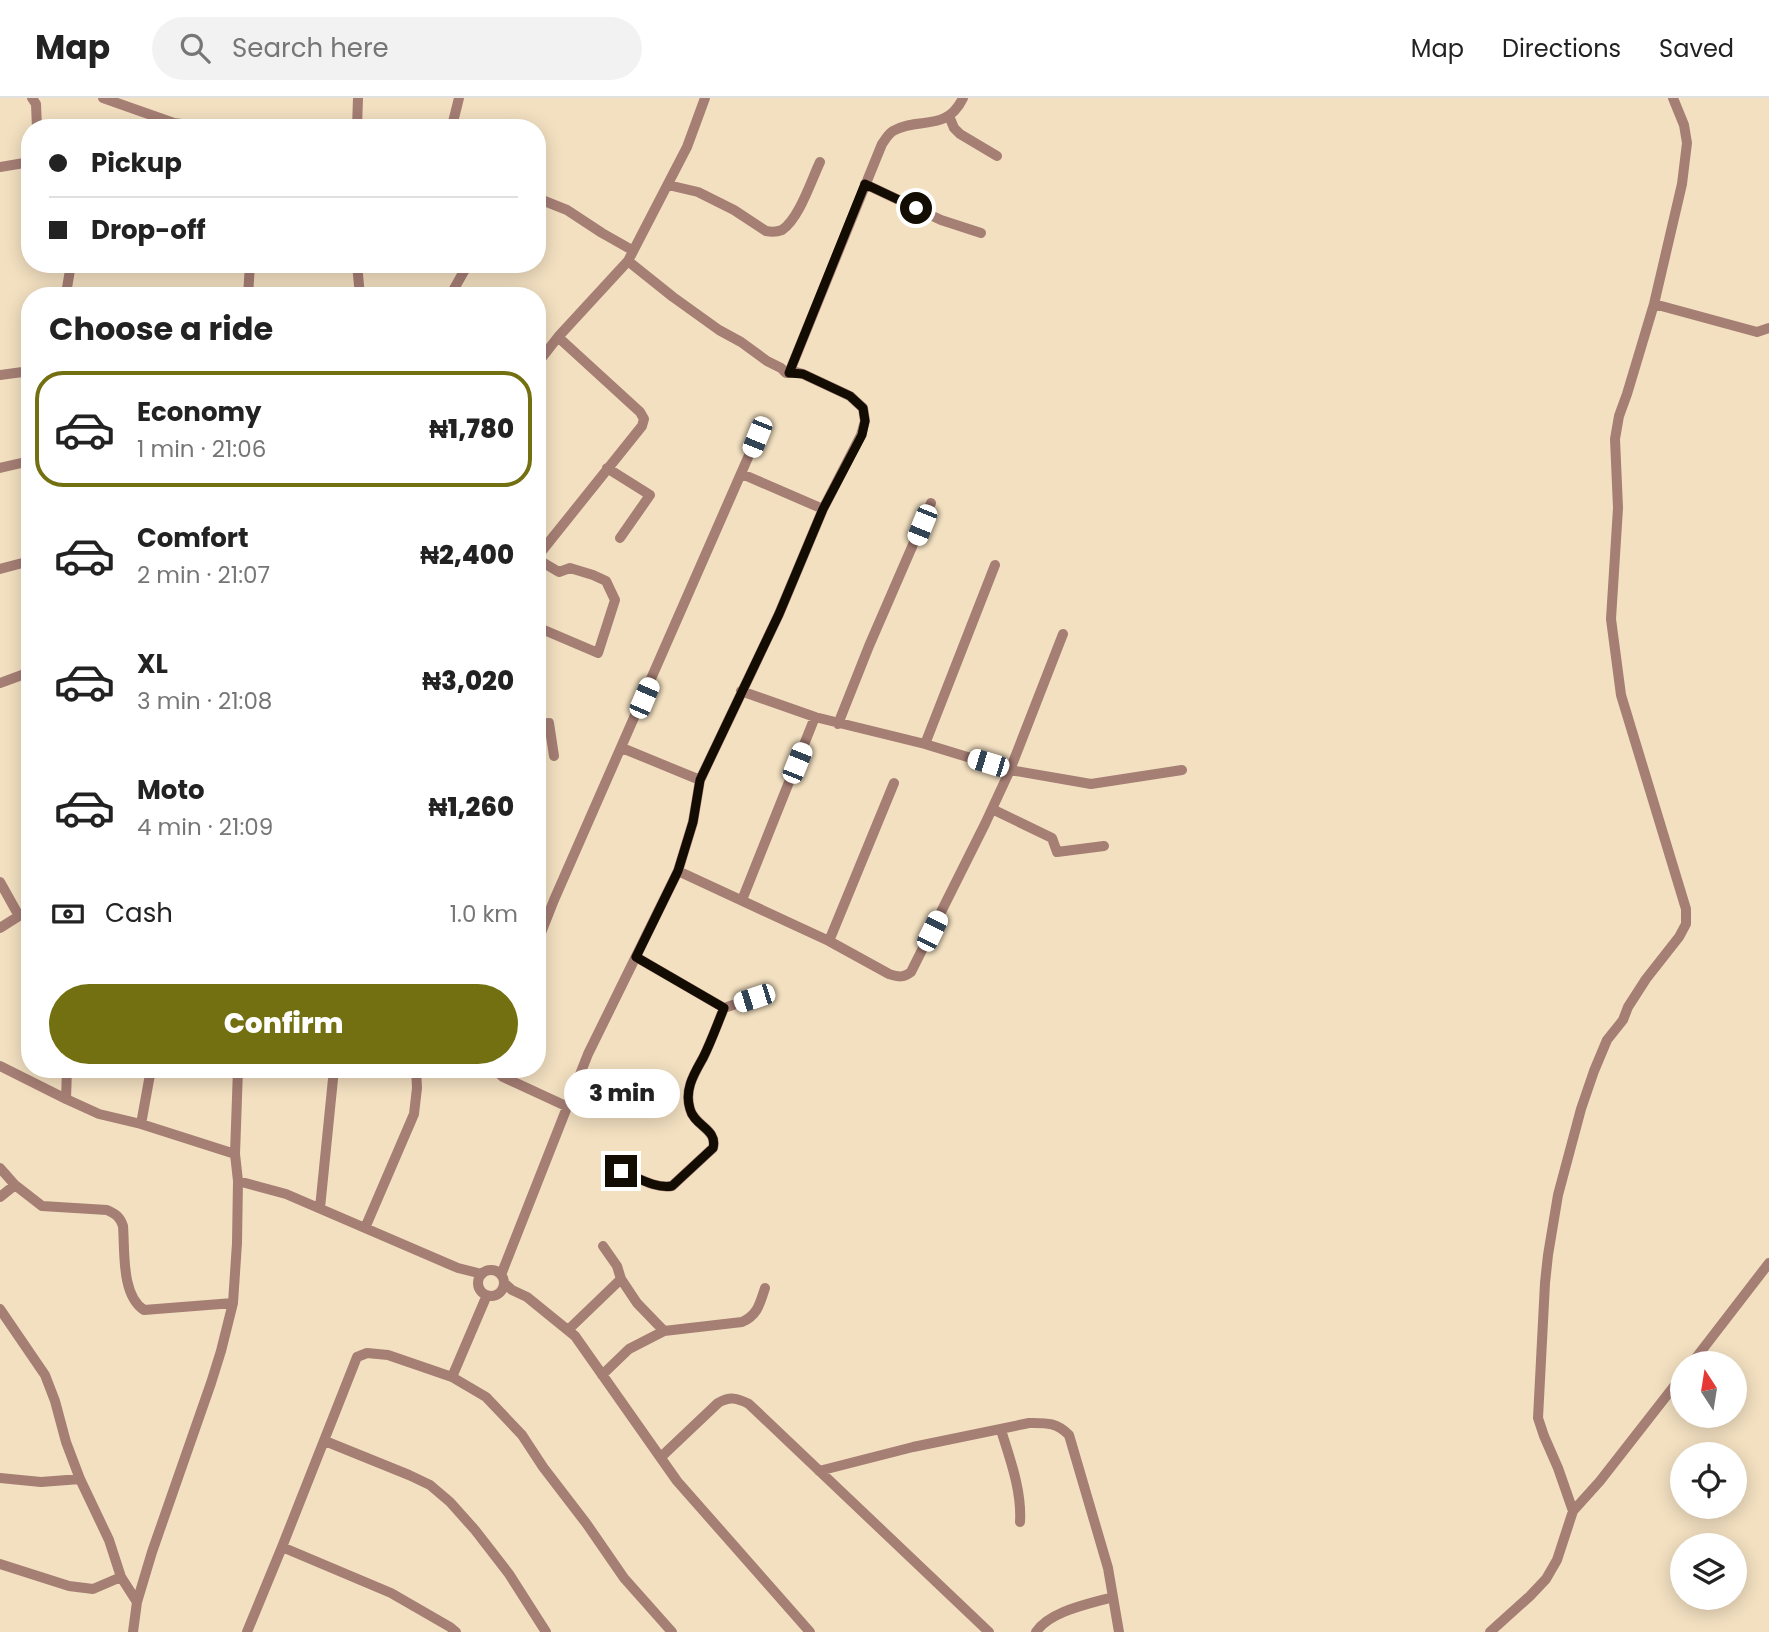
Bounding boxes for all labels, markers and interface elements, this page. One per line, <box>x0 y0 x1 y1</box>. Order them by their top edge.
search box <box>152 17 642 80</box>
text: Map <box>35 24 110 71</box>
icon: search <box>176 29 214 67</box>
text: Search here <box>232 30 389 66</box>
text: Map <box>1411 32 1464 65</box>
text: Directions <box>1502 32 1621 65</box>
text: Saved <box>1659 32 1734 65</box>
text: Pickup <box>91 145 182 181</box>
route start <box>900 192 932 224</box>
text: Drop-off <box>91 212 206 248</box>
text: Choose a ride <box>49 306 273 351</box>
text: Economy <box>137 394 261 430</box>
icon: car <box>53 398 116 461</box>
text: ₦1,780 <box>429 411 514 447</box>
car <box>740 414 775 460</box>
text: 1 min · 21:06 <box>137 433 266 465</box>
car <box>905 502 940 548</box>
text: Comfort <box>137 520 249 556</box>
icon: car <box>53 524 116 587</box>
text: ₦2,400 <box>420 537 514 573</box>
text: 2 min · 21:07 <box>137 559 270 591</box>
text: XL <box>137 646 168 682</box>
icon: car <box>53 650 116 713</box>
text: ₦3,020 <box>422 663 514 699</box>
car <box>627 675 662 721</box>
text: 3 min · 21:08 <box>137 685 272 717</box>
car <box>780 740 815 786</box>
car <box>965 747 1012 779</box>
text: Moto <box>137 772 205 808</box>
icon: car <box>53 776 116 839</box>
text: ₦1,260 <box>429 789 514 825</box>
text: 4 min · 21:09 <box>137 811 273 843</box>
icon: cash <box>49 895 87 933</box>
text: Cash <box>105 895 173 931</box>
text: 1.0 km <box>450 898 518 930</box>
car <box>914 908 951 954</box>
car <box>731 982 778 1014</box>
button: Confirm <box>49 984 518 1064</box>
callout: 3 min <box>563 1070 679 1118</box>
text: 3 min <box>589 1077 655 1109</box>
route end <box>605 1155 637 1187</box>
north arrow <box>1670 1351 1746 1428</box>
map controls <box>1670 1351 1747 1610</box>
button: locate <box>1670 1442 1747 1519</box>
button: layers <box>1670 1533 1747 1610</box>

